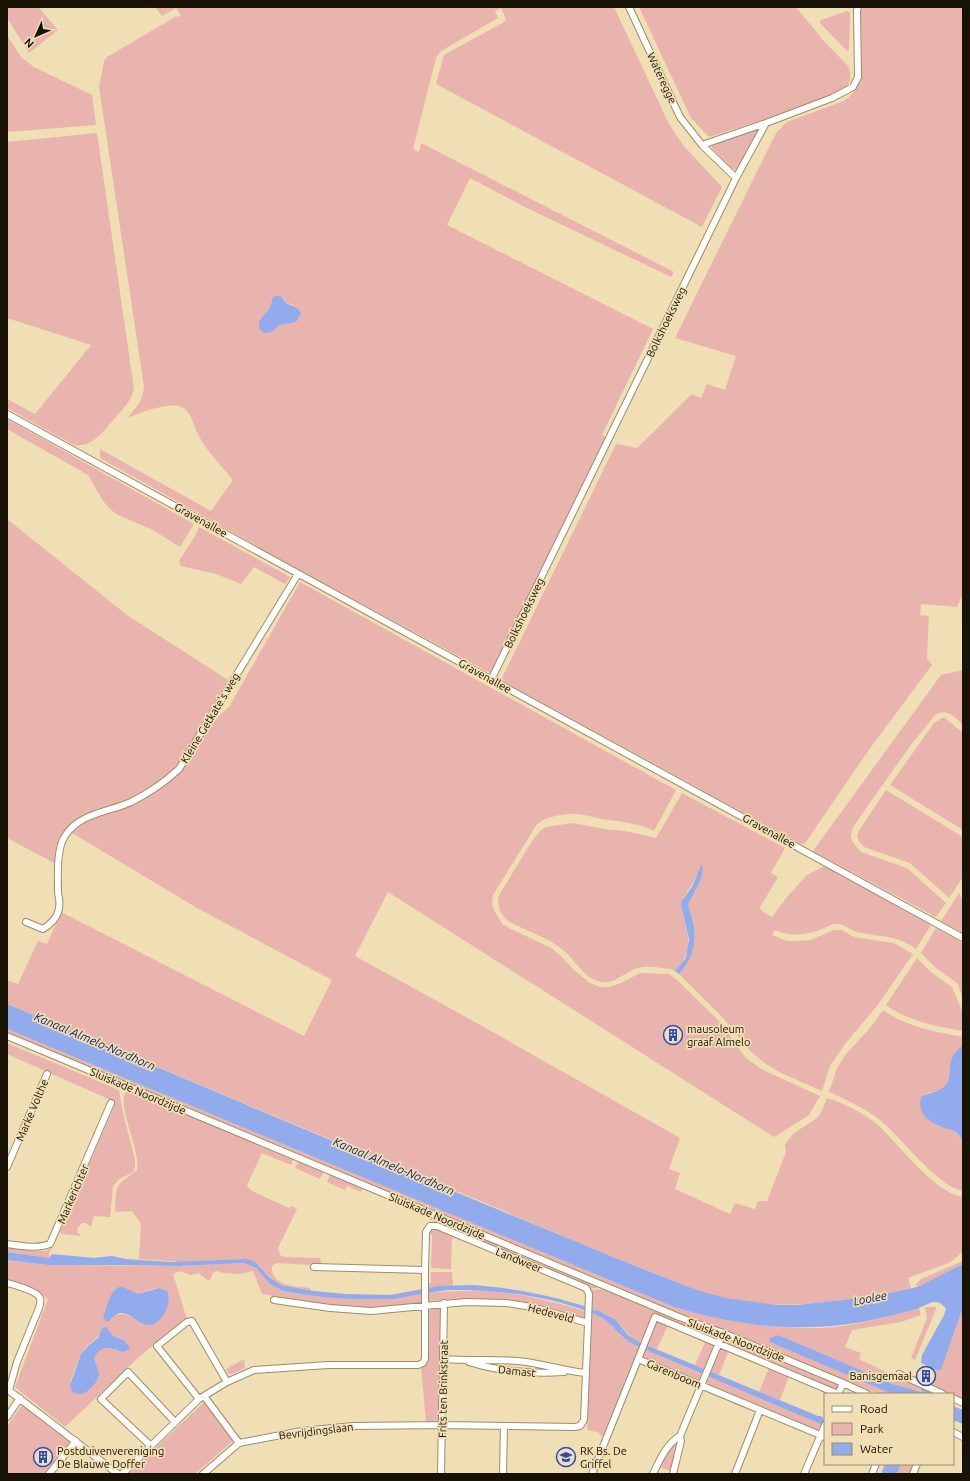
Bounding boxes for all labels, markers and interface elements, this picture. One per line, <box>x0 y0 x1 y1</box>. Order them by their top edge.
north arrow <box>16 16 56 56</box>
text: N <box>22 36 36 50</box>
street label: Wateregge <box>645 51 679 105</box>
street label: Bolkshoeksweg <box>644 285 688 359</box>
street label: Gravenallee <box>173 501 229 539</box>
street label: Bolkshoeksweg <box>502 576 546 650</box>
street label: Gravenallee <box>457 657 513 695</box>
street label: Kleine Getkate's weg <box>178 671 242 765</box>
street label: Gravenallee <box>741 812 797 850</box>
water label: Kanaal Almelo-Nordhorn <box>33 1010 157 1072</box>
place label: mausoleum graaf Almelo <box>687 1023 750 1048</box>
building icon: mausoleum graaf Almelo <box>662 1024 684 1046</box>
street label: Sluiskade Noordzijde <box>88 1065 188 1117</box>
street label: Marke Volthe <box>14 1077 50 1143</box>
water label: Kanaal Almelo-Nordhorn <box>332 1135 456 1197</box>
street label: Markerichter <box>55 1162 91 1226</box>
street label: Sluiskade Noordzijde <box>387 1190 487 1242</box>
street label: Landweer <box>494 1245 545 1275</box>
water label: Loolee <box>852 1288 888 1308</box>
street label: Hedeveld <box>527 1301 575 1325</box>
street label: Sluiskade Noordzijde <box>686 1316 786 1364</box>
street label: Frits ten Brinkstraat <box>436 1339 450 1438</box>
street label: Garenboom <box>645 1357 703 1391</box>
street label: Damast <box>498 1363 537 1379</box>
building icon: Banisgemaal <box>915 1365 937 1387</box>
place label: Banisgemaal <box>850 1370 912 1382</box>
legend <box>824 1393 954 1465</box>
text: Road <box>860 1402 888 1415</box>
street label: Bevrijdingslaan <box>278 1420 354 1442</box>
text: Park <box>860 1422 884 1435</box>
text: Water <box>860 1442 893 1455</box>
place label: Postduivenvereniging De Blauwe Doffer <box>57 1445 164 1470</box>
place label: RK Bs. De Griffel <box>580 1445 627 1470</box>
building icon: Postduivenvereniging De Blauwe Doffer <box>32 1446 54 1468</box>
school or university icon: RK Bs. De Griffel <box>555 1446 577 1468</box>

